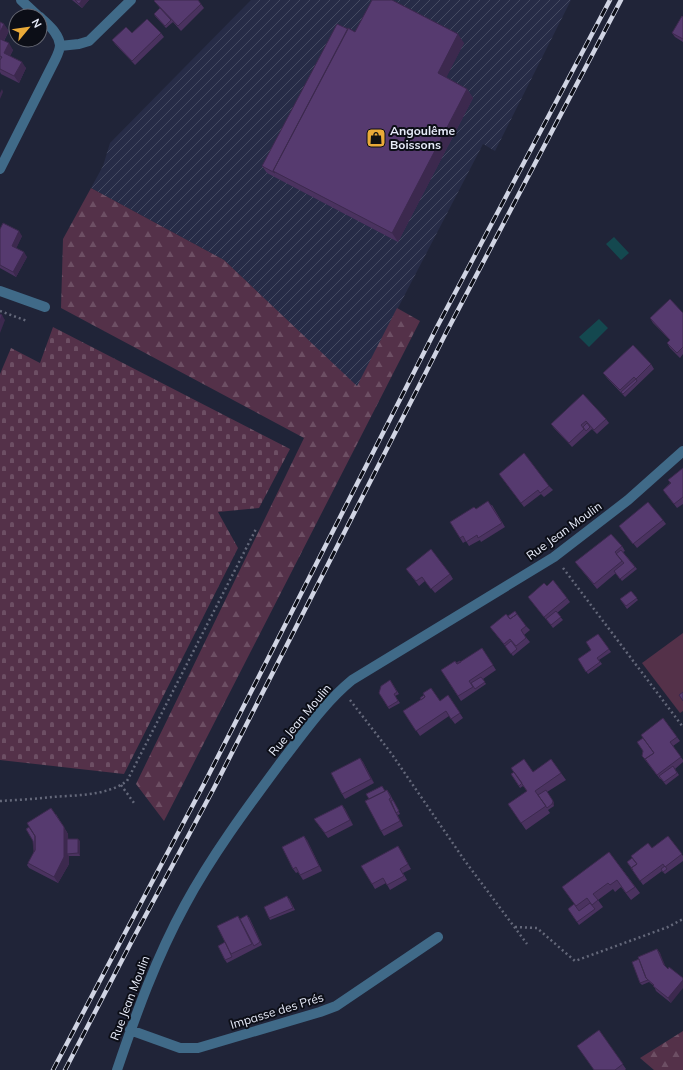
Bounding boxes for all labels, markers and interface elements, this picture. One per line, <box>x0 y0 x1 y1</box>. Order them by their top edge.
north arrow <box>8 8 48 48</box>
text: N <box>29 16 45 30</box>
place label: Angoulême Boissons <box>390 123 455 152</box>
shop icon: Angoulême Boissons <box>365 127 387 149</box>
street label: Rue Jean Moulin <box>523 498 604 563</box>
street label: Rue Jean Moulin <box>265 681 334 759</box>
street label: Rue Jean Moulin <box>106 953 153 1042</box>
street label: Impasse des Prés <box>228 989 325 1032</box>

